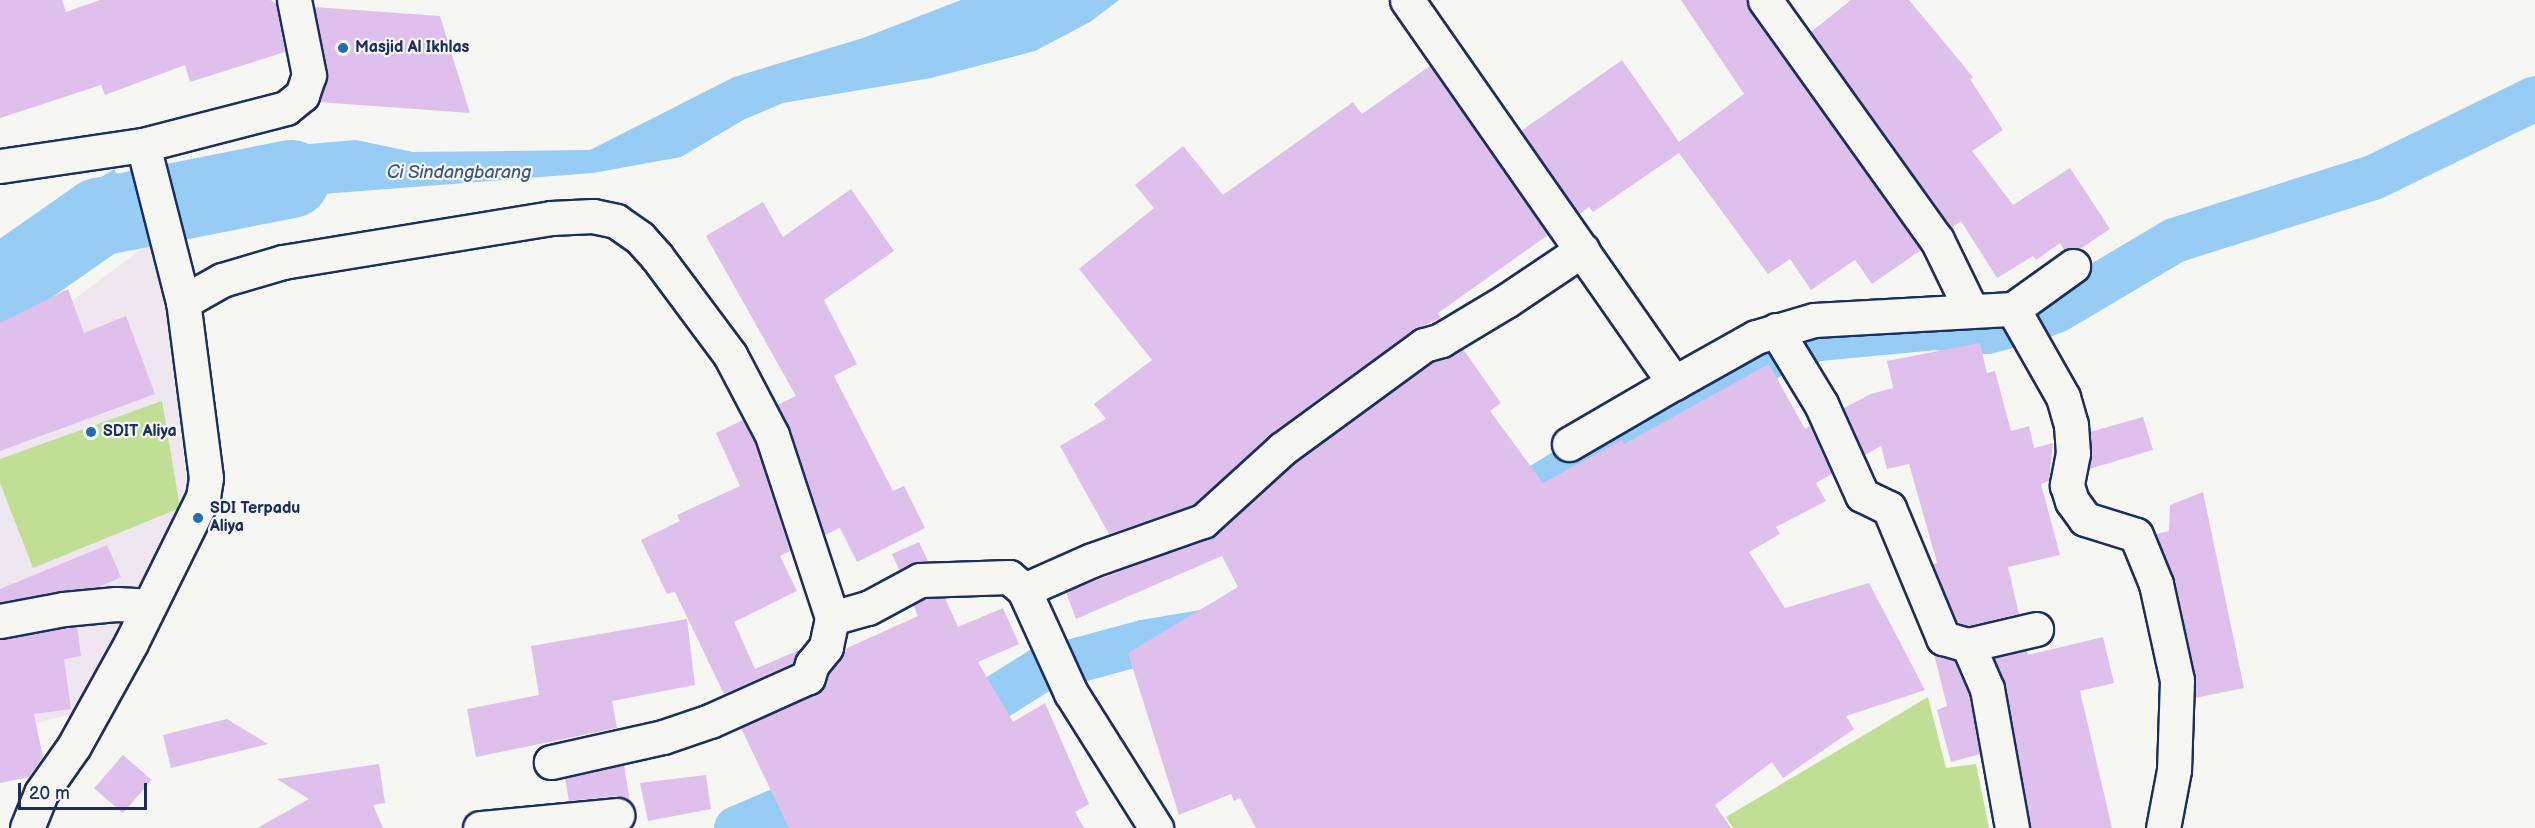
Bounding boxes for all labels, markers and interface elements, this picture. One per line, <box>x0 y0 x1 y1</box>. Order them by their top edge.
place label: Masjid Al Ikhlas <box>355 38 469 58</box>
marker: Masjid Al Ikhlas <box>336 41 350 55</box>
water label: Ci Sindangbarang <box>387 162 531 184</box>
place label: SDIT Aliya <box>103 422 177 442</box>
marker: SDIT Aliya <box>84 425 98 439</box>
place label: SDI Terpadu Aliya <box>210 499 300 537</box>
marker: SDI Terpadu Aliya <box>191 511 205 525</box>
scale bar <box>21 771 150 809</box>
text: 20 m <box>29 783 70 804</box>

